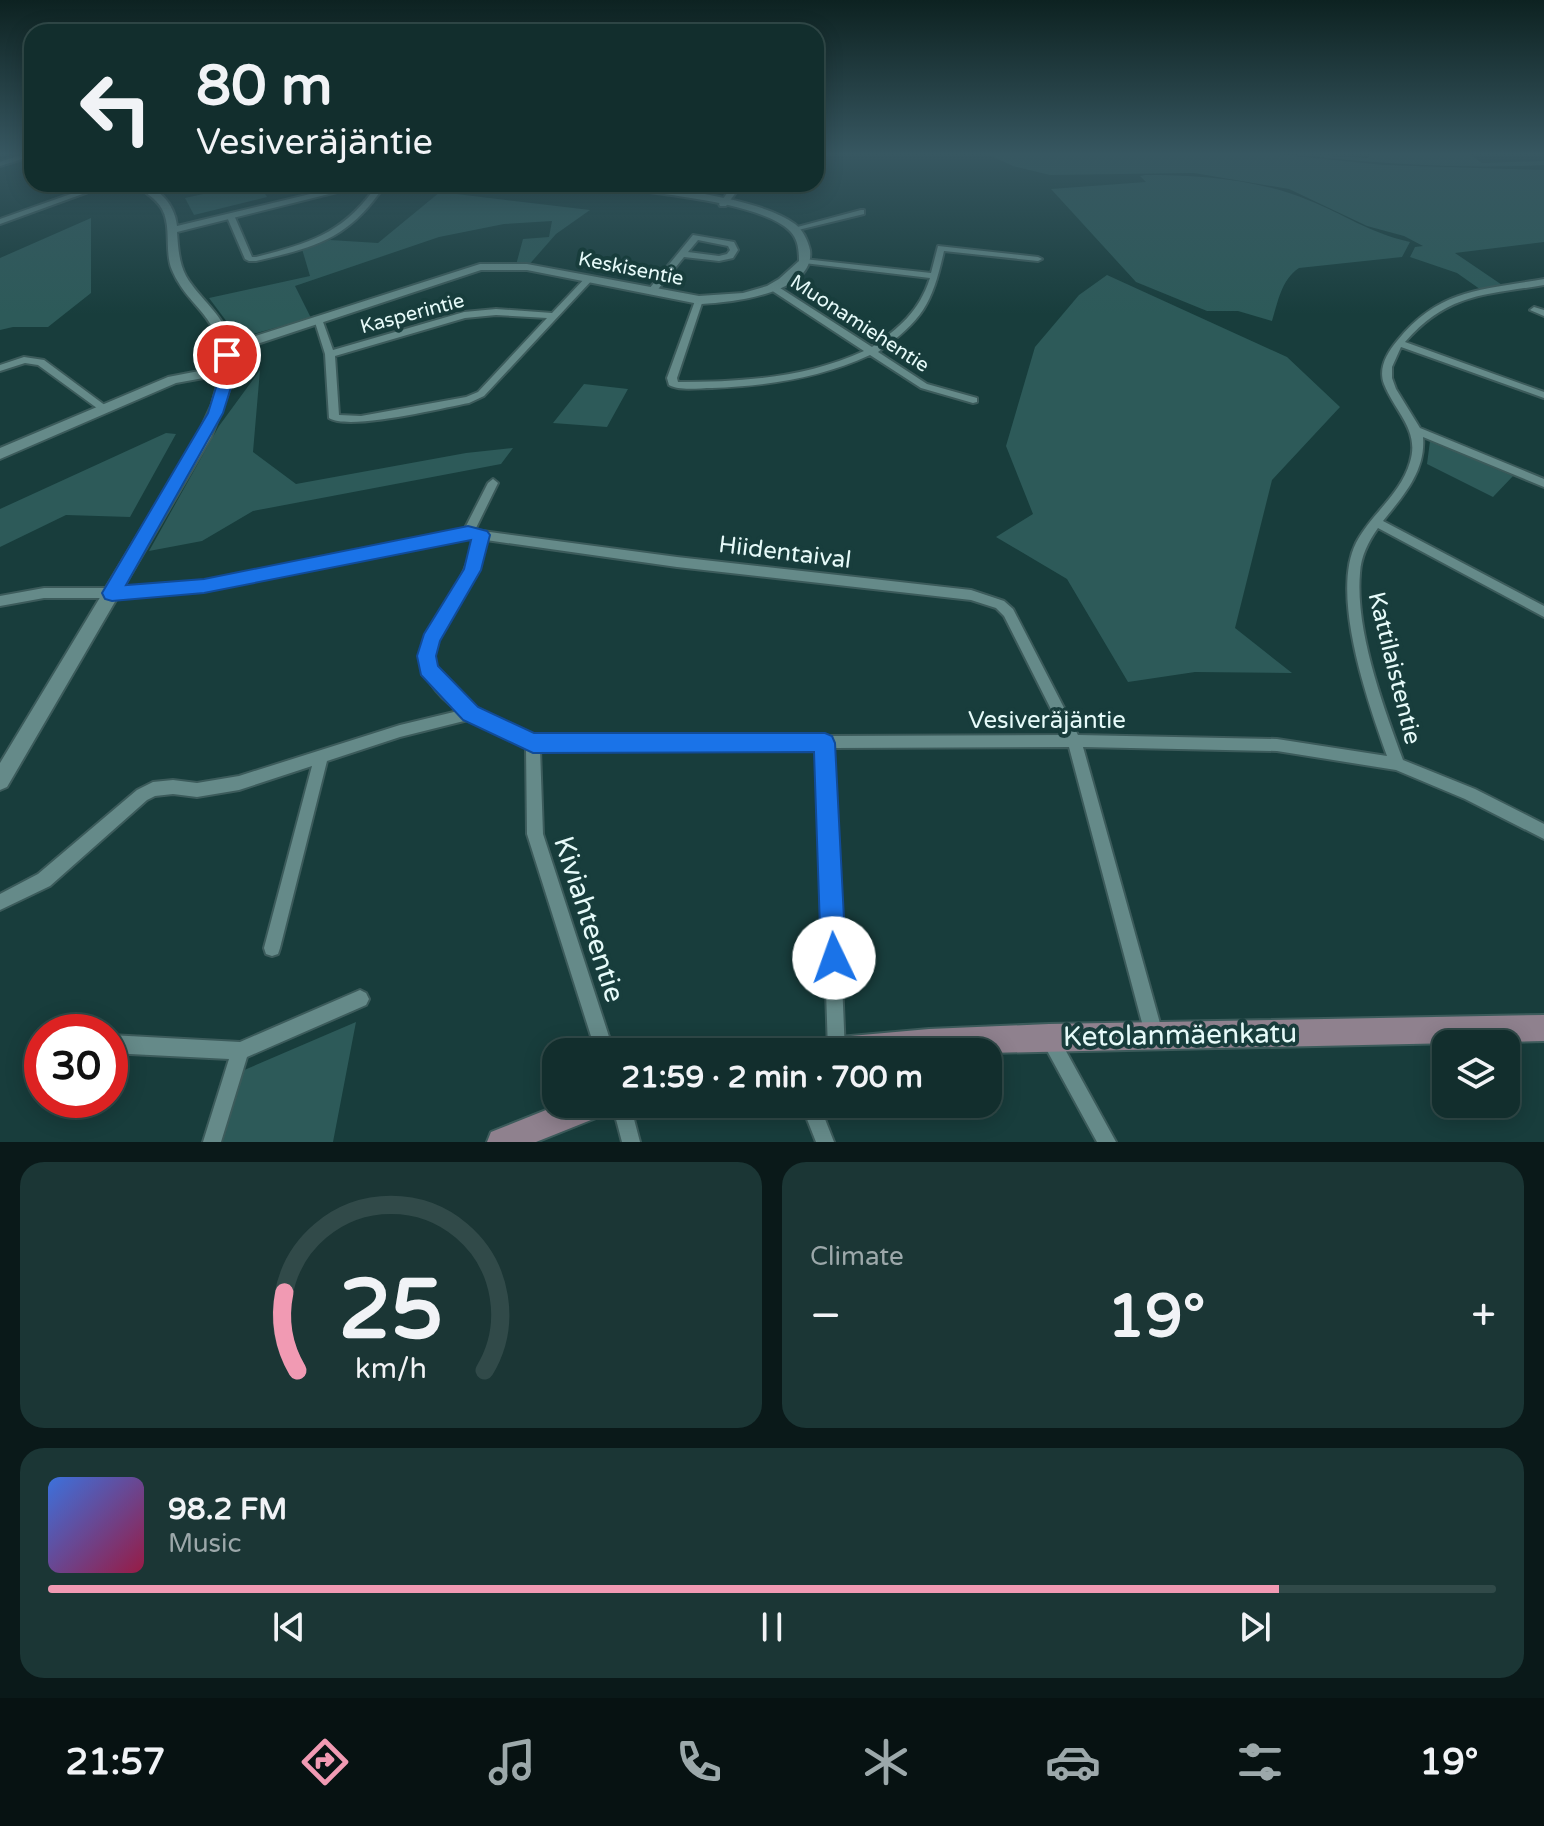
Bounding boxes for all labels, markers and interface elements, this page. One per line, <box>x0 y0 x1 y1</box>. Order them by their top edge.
text: 80 m <box>196 53 332 120</box>
icon: left <box>64 56 168 160</box>
text: Vesiveräjäntie <box>196 121 433 164</box>
street label: Keskisentie <box>576 247 686 291</box>
street label: Muonamiehentie <box>785 270 933 378</box>
street label: Kasperintie <box>358 289 467 339</box>
pin <box>193 321 261 389</box>
icon: arrive <box>205 333 249 377</box>
street label: Hiidentaival <box>717 530 853 575</box>
street label: Kattilaistentie <box>1362 589 1427 747</box>
street label: Vesiveräjäntie <box>968 706 1126 735</box>
street label: Kiviahteentie <box>546 832 632 1007</box>
position arrow <box>792 916 876 1000</box>
speed limit sign: 30 <box>24 1014 128 1118</box>
street label: Ketolanmäenkatu <box>1063 1016 1297 1054</box>
map controls <box>1432 1030 1520 1118</box>
button: layers <box>1432 1030 1520 1118</box>
text: 21:59 · 2 min · 700 m <box>621 1059 923 1096</box>
text: Climate <box>810 1241 904 1272</box>
text: 25 <box>339 1261 443 1361</box>
text: 19° <box>1107 1281 1205 1353</box>
text: − <box>810 1290 841 1343</box>
text: + <box>1471 1290 1496 1343</box>
text: km/h <box>355 1352 427 1386</box>
text: 98.2 FM <box>168 1491 287 1528</box>
text: Music <box>168 1528 241 1559</box>
icon: previous <box>267 1605 311 1649</box>
icon: pause <box>750 1605 794 1649</box>
icon: next <box>1233 1605 1277 1649</box>
icon: directions <box>297 1734 353 1790</box>
icon: music <box>484 1734 540 1790</box>
icon: phone <box>671 1734 727 1790</box>
icon: climate <box>858 1734 914 1790</box>
icon: car <box>1045 1734 1101 1790</box>
icon: filters <box>1232 1734 1288 1790</box>
text: 21:57 <box>66 1741 165 1784</box>
text: 19° <box>1420 1741 1478 1784</box>

